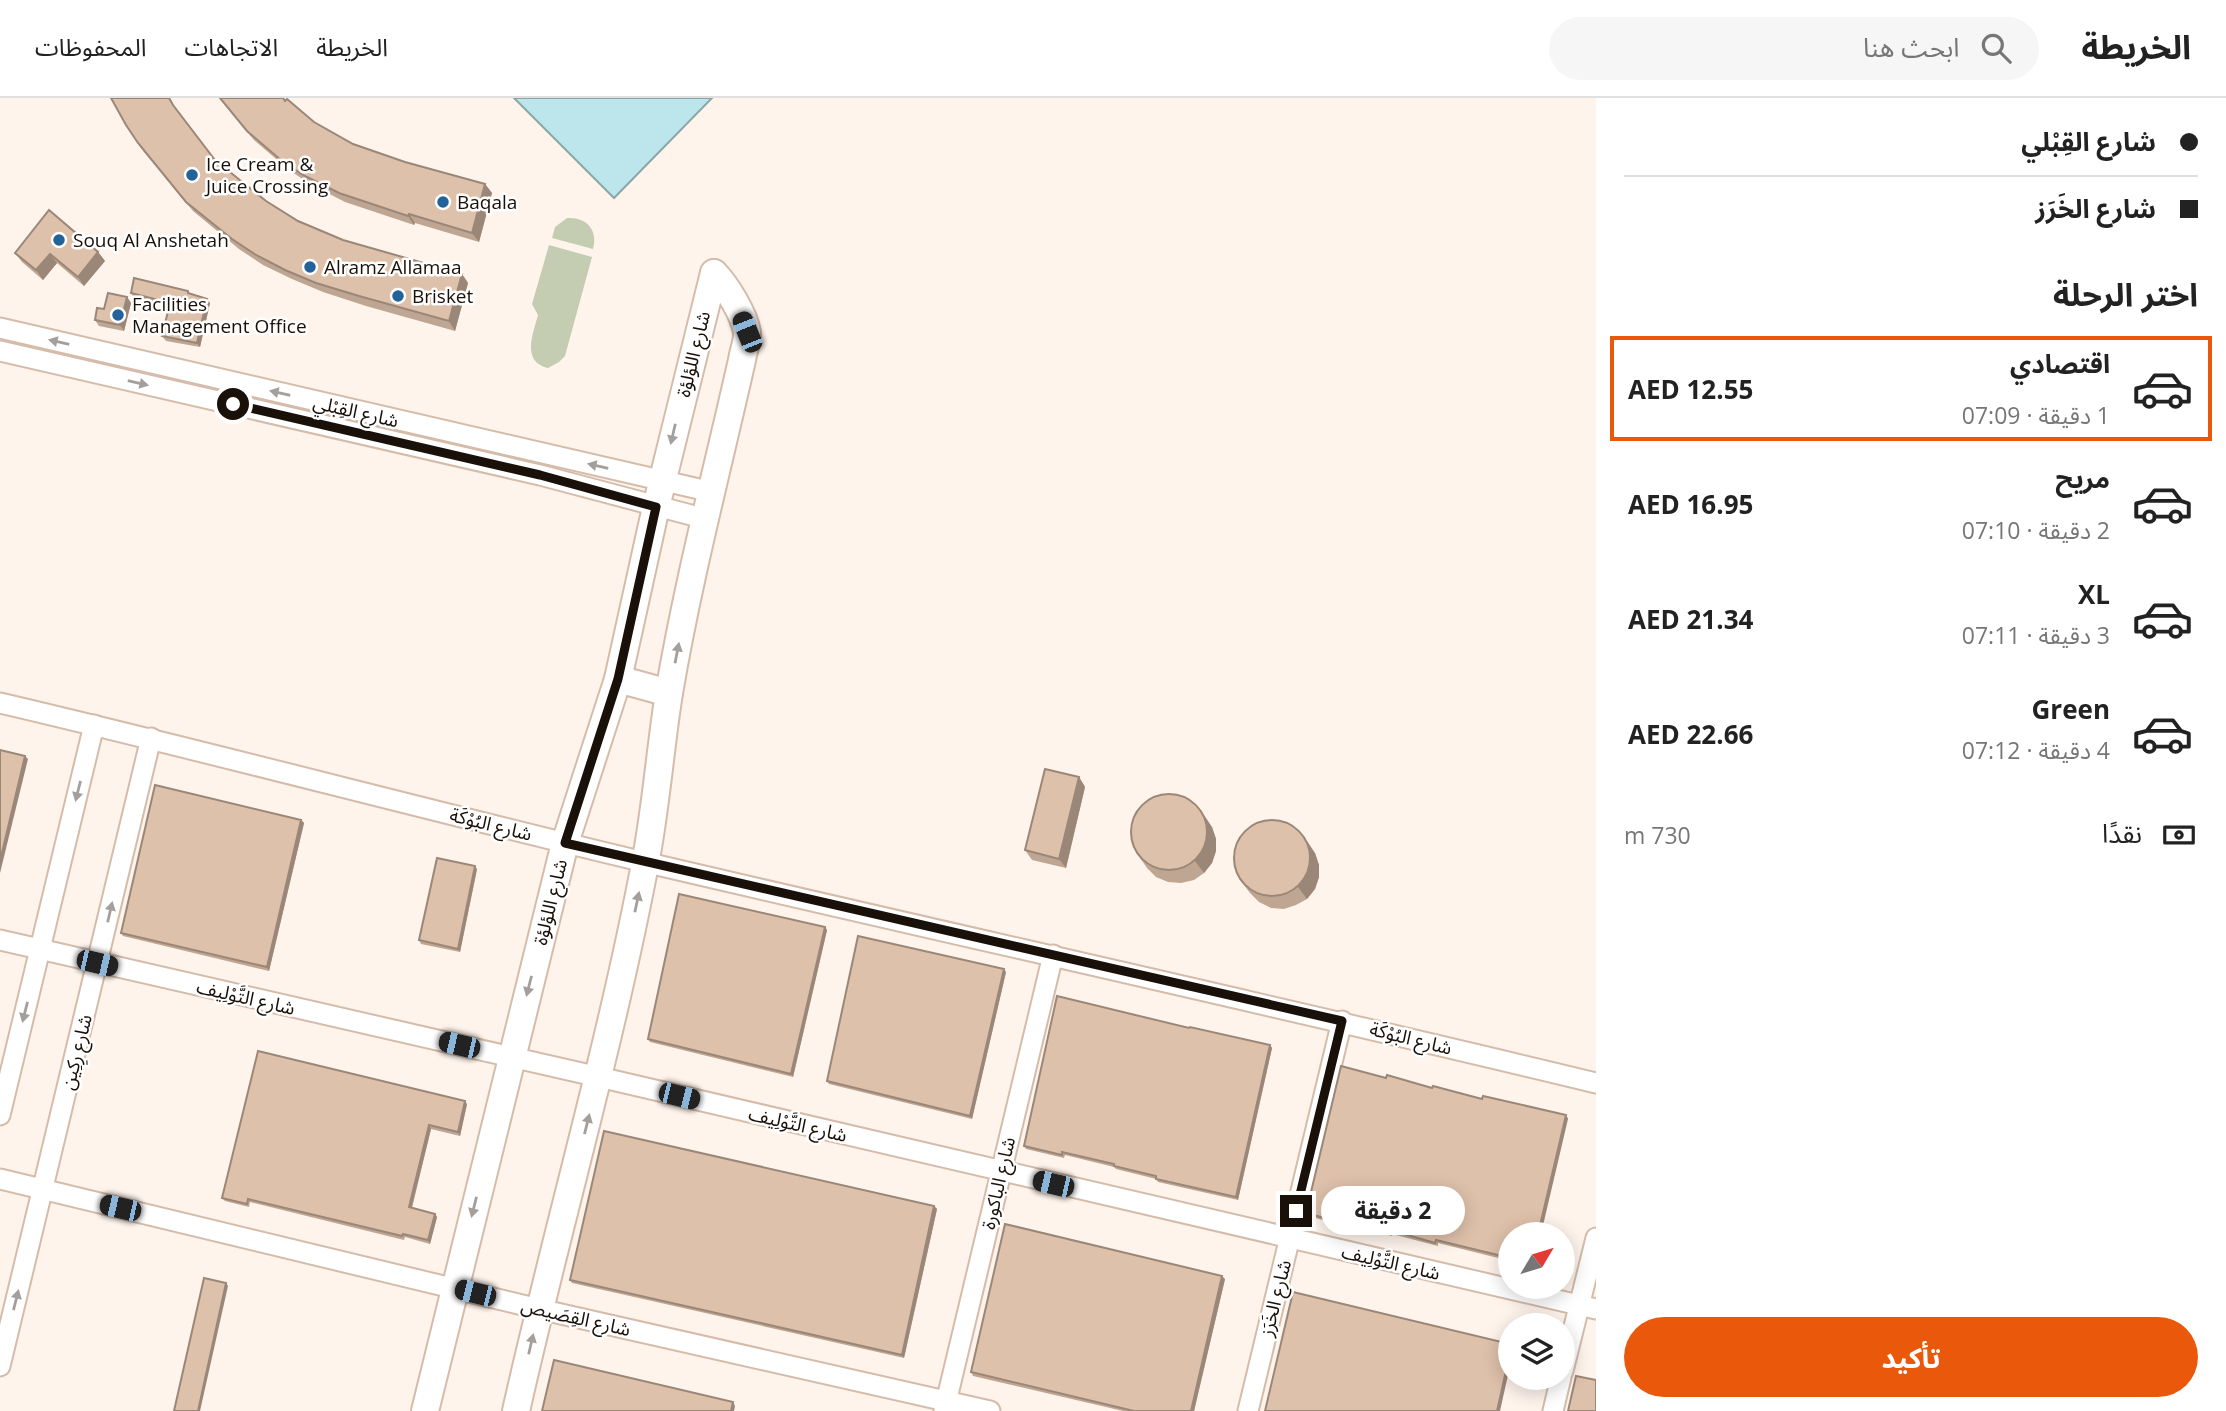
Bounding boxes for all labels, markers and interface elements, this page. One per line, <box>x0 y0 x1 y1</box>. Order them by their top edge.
search box <box>1549 17 2039 80</box>
text: الخريطة <box>2081 24 2191 69</box>
text: ابحث هنا <box>1863 29 1959 65</box>
icon: search <box>1977 29 2015 67</box>
text: المحفوظات <box>35 30 146 63</box>
text: الاتجاهات <box>184 30 278 63</box>
text: الخريطة <box>316 30 388 63</box>
text: شارع القِبْلي <box>2021 123 2156 159</box>
place label: Ice Cream & Juice Crossing <box>204 151 328 199</box>
marker: Ice Cream & Juice Crossing <box>184 167 200 183</box>
place label: Baqala <box>457 189 517 215</box>
text: شارع الخَرَز <box>2035 190 2156 226</box>
marker: Baqala <box>435 194 451 210</box>
place label: Souq Al Anshetah <box>73 227 229 253</box>
marker: Souq Al Anshetah <box>51 232 67 248</box>
place label: Alramz Allamaa <box>324 254 461 280</box>
marker: Alramz Allamaa <box>302 259 318 275</box>
text: اختر الرحلة <box>2053 272 2198 315</box>
place label: Brisket <box>412 283 474 309</box>
marker: Brisket <box>390 288 406 304</box>
place label: Facilities Management Office <box>132 291 307 339</box>
marker: Facilities Management Office <box>110 307 126 323</box>
street label: شارع اللؤلؤة <box>670 308 717 400</box>
car <box>730 309 765 355</box>
one-way arrow <box>48 336 70 347</box>
text: اقتصادي <box>2010 345 2110 381</box>
icon: car <box>2131 357 2194 420</box>
text: AED 12.55 <box>1628 371 1753 407</box>
one-way arrow <box>127 377 149 388</box>
one-way arrow <box>269 387 291 398</box>
route start <box>217 388 249 420</box>
street label: شارع القِبْلي <box>310 389 401 436</box>
text: 1 دقيقة · 07:09 <box>1962 399 2110 431</box>
one-way arrow <box>667 423 678 445</box>
text: مريح <box>2055 460 2110 496</box>
one-way arrow <box>587 461 609 472</box>
icon: car <box>2131 472 2194 535</box>
text: AED 16.95 <box>1628 486 1753 522</box>
text: 2 دقيقة · 07:10 <box>1962 514 2110 546</box>
text: XL <box>2078 576 2110 612</box>
icon: car <box>2131 587 2194 650</box>
text: AED 21.34 <box>1628 601 1753 637</box>
text: 3 دقيقة · 07:11 <box>1962 619 2110 651</box>
one-way arrow <box>672 642 683 664</box>
text: Green <box>2032 691 2110 727</box>
icon: car <box>2131 702 2194 765</box>
text: AED 22.66 <box>1628 716 1753 752</box>
text: 4 دقيقة · 07:12 <box>1962 734 2110 766</box>
one-way arrow <box>72 780 83 802</box>
street label: شارع البُوْكَة <box>447 801 535 848</box>
text: نقدًا <box>2102 815 2142 851</box>
icon: cash <box>2160 816 2198 854</box>
text: 730 m <box>1624 819 1691 851</box>
street label: شارع اللؤلؤة <box>527 856 574 948</box>
one-way arrow <box>632 891 643 913</box>
one-way arrow <box>105 901 116 923</box>
car <box>75 948 120 978</box>
street label: شارع التَّوْلِيف <box>194 973 298 1022</box>
one-way arrow <box>523 975 534 997</box>
one-way arrow <box>19 1001 30 1023</box>
street label: شارع رِكِين <box>54 1012 100 1093</box>
street label: شارع البُوْكَة <box>1367 1015 1455 1062</box>
car <box>437 1030 482 1060</box>
car <box>657 1081 702 1111</box>
street label: شارع التَّوْلِيف <box>746 1100 850 1149</box>
one-way arrow <box>582 1113 592 1134</box>
street label: شارع الباكورة <box>975 1134 1022 1232</box>
car <box>1031 1169 1076 1199</box>
callout: 2 دقيقة <box>1320 1186 1464 1236</box>
car <box>98 1193 143 1223</box>
text: 2 دقيقة <box>1355 1194 1432 1226</box>
route end <box>1280 1195 1312 1227</box>
one-way arrow <box>468 1196 479 1218</box>
north arrow <box>1498 1222 1575 1298</box>
map controls <box>1498 1222 1575 1390</box>
street label: شارع التَّوْلِيف <box>1339 1238 1443 1287</box>
street label: شارع الخَرَز <box>1253 1257 1298 1340</box>
car <box>453 1278 498 1308</box>
one-way arrow <box>11 1289 22 1311</box>
street label: شارع القِصَيص <box>518 1292 633 1343</box>
button: layers <box>1498 1313 1575 1390</box>
button: تأكيد <box>1624 1317 2198 1397</box>
one-way arrow <box>525 1333 536 1355</box>

